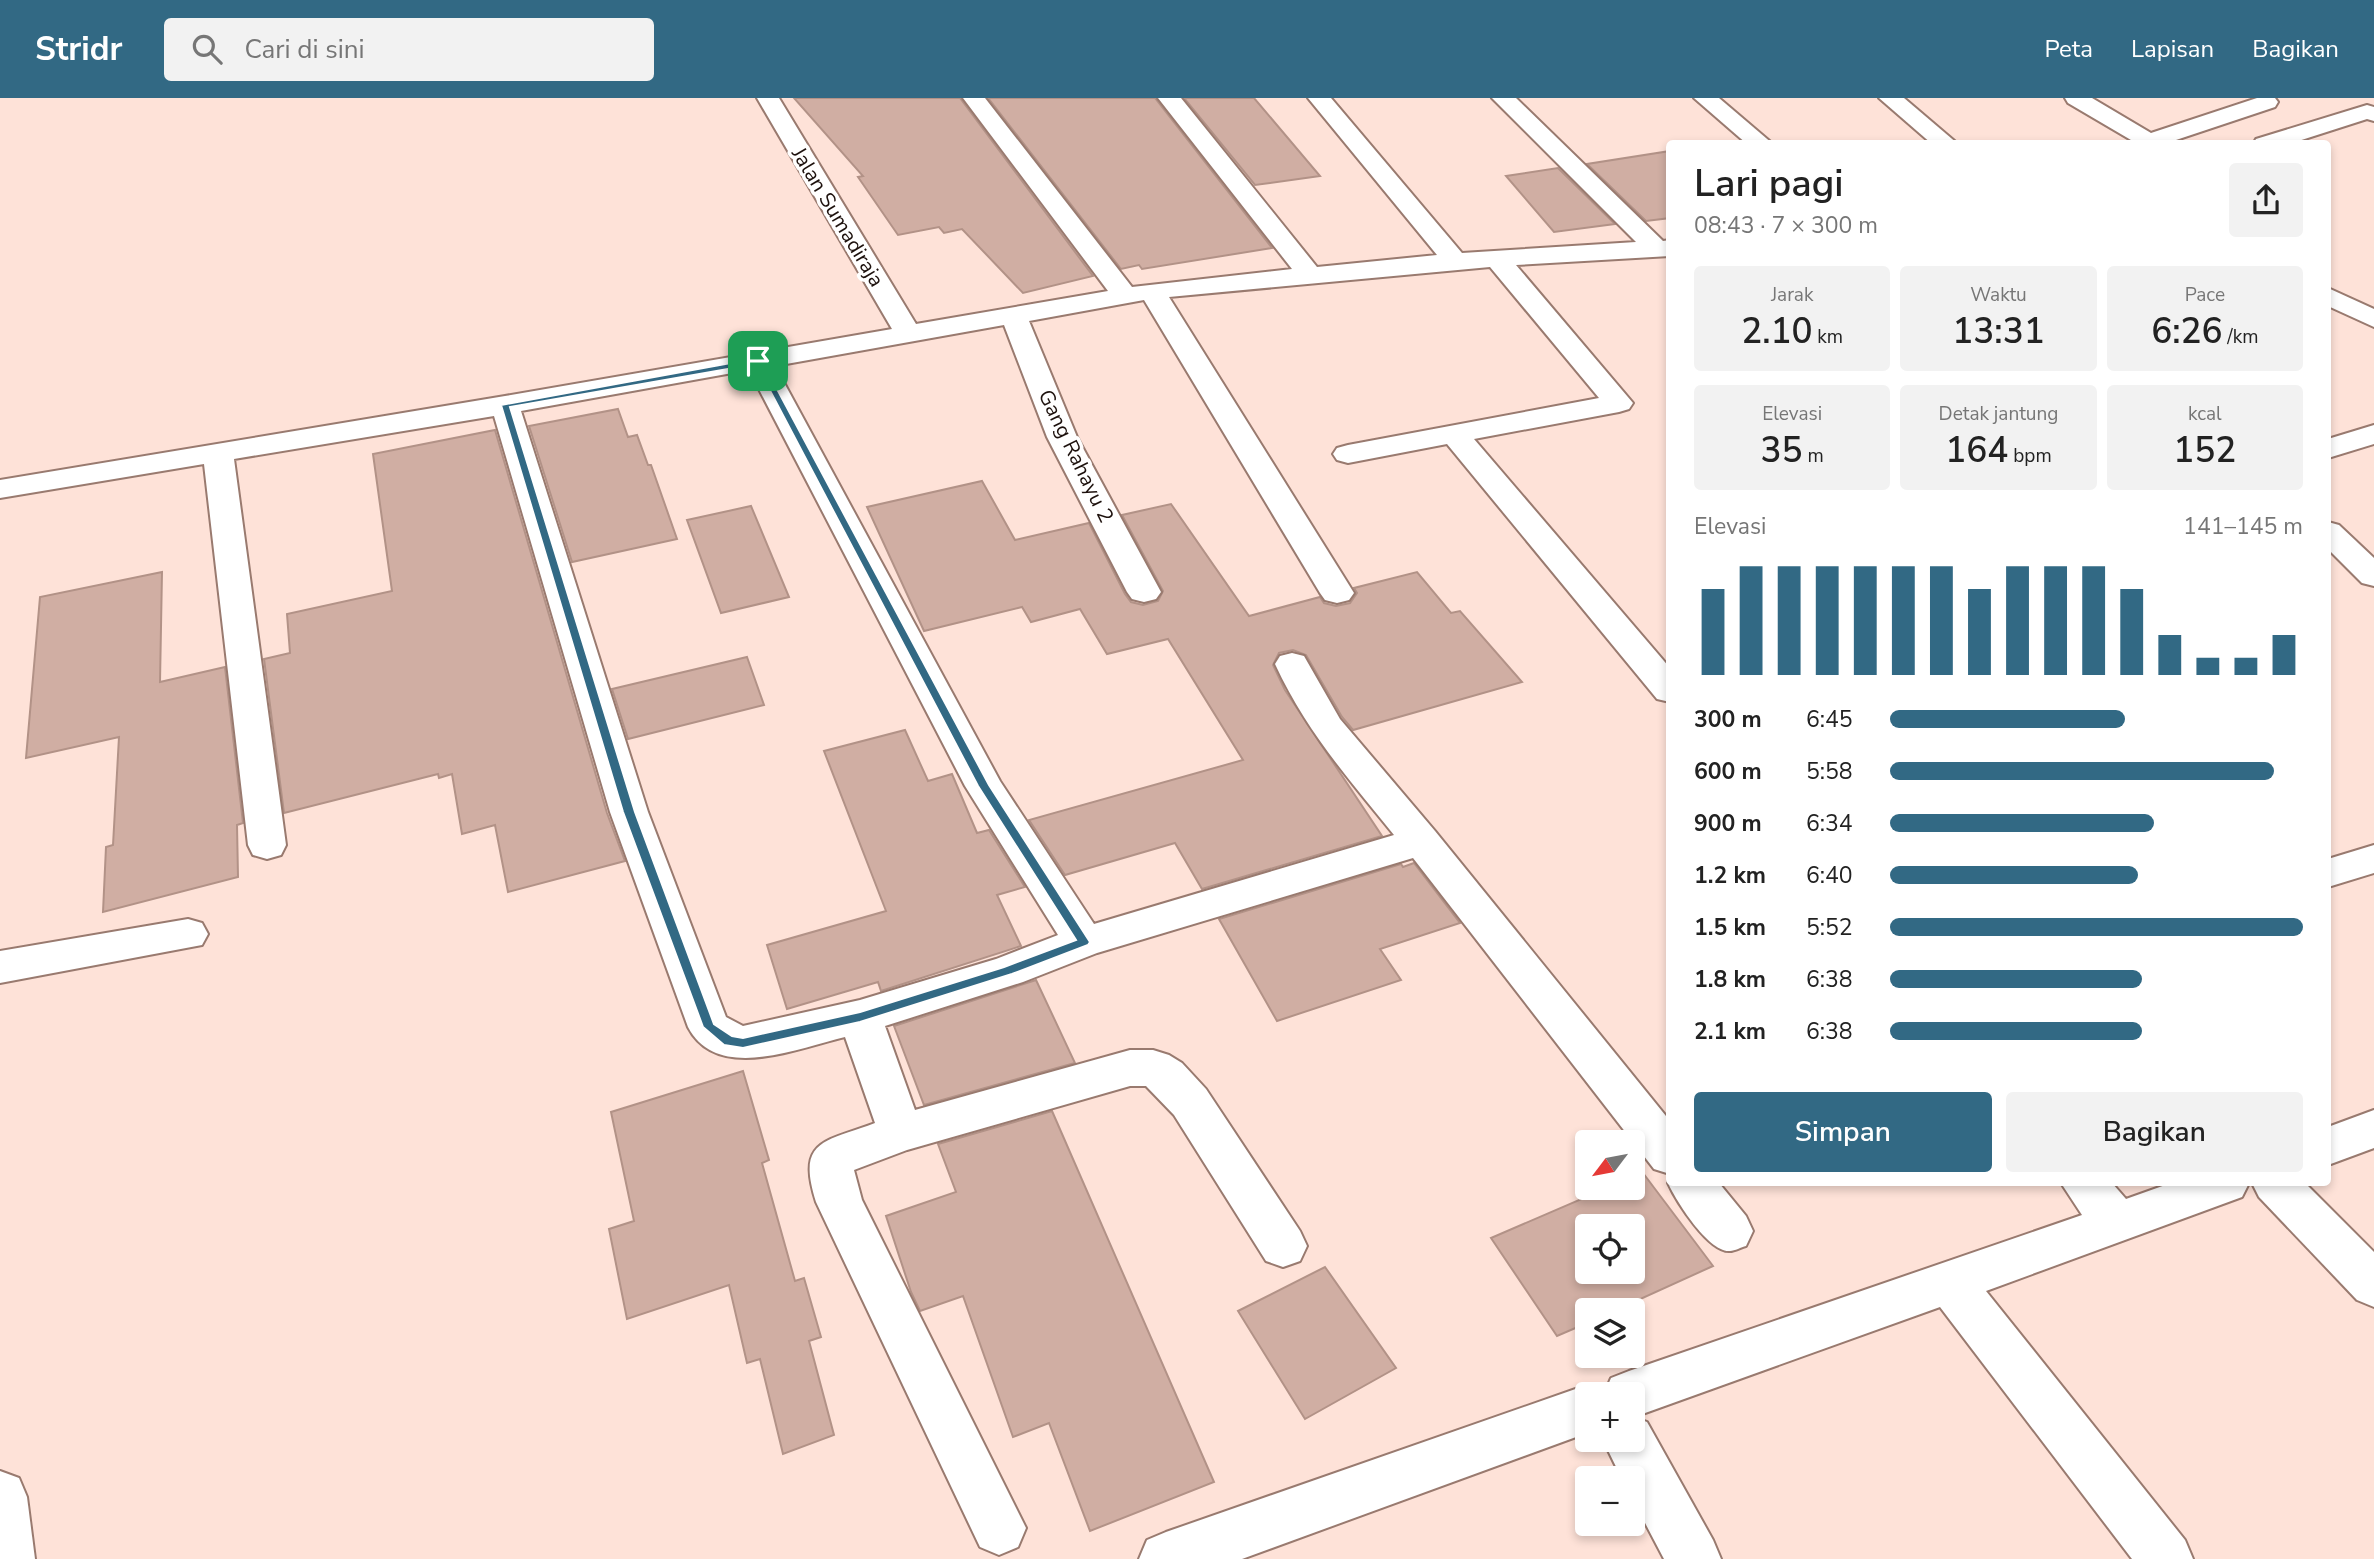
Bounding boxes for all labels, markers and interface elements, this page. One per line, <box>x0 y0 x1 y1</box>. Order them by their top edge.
search box <box>164 18 654 81</box>
text: Stridr <box>35 27 122 72</box>
icon: search <box>188 30 226 68</box>
text: Cari di sini <box>244 32 365 67</box>
text: Peta <box>2044 33 2093 65</box>
text: Lapisan <box>2131 33 2214 65</box>
text: Bagikan <box>2252 33 2339 65</box>
street label: Jalan Sumadiraja <box>785 141 891 292</box>
text: Lari pagi <box>1694 158 1843 209</box>
button: share <box>2229 163 2303 237</box>
text: 08:43 · 7 × 300 m <box>1694 210 1878 241</box>
text: Jarak <box>1771 282 1813 308</box>
text: Waktu <box>1970 282 2027 308</box>
text: Pace <box>2185 282 2225 308</box>
text: 2.10 <box>1741 308 1812 355</box>
text: 13:31 <box>1952 308 2045 355</box>
text: 6:26 <box>2151 308 2222 355</box>
text: km <box>1812 324 1843 350</box>
text: /km <box>2222 324 2258 350</box>
pin <box>728 331 788 391</box>
icon: arrive <box>739 342 777 380</box>
street label: Gang Rahayu 2 <box>1032 385 1120 527</box>
text: Elevasi <box>1762 401 1822 427</box>
text: Detak jantung <box>1939 401 2058 427</box>
text: kcal <box>2188 401 2222 427</box>
text: 35 <box>1761 427 1803 474</box>
text: 164 <box>1945 427 2008 474</box>
text: 152 <box>2173 427 2236 474</box>
text: m <box>1803 443 1824 469</box>
text: bpm <box>2008 443 2052 469</box>
text: Elevasi <box>1694 511 1766 542</box>
text: 141–145 m <box>2183 511 2303 542</box>
text: 300 m <box>1694 704 1762 735</box>
text: 6:45 <box>1806 704 1853 735</box>
text: 600 m <box>1694 756 1762 787</box>
text: 5:58 <box>1806 756 1853 787</box>
text: 900 m <box>1694 808 1762 839</box>
text: 6:34 <box>1806 808 1853 839</box>
text: 1.2 km <box>1694 860 1766 891</box>
text: 6:40 <box>1806 860 1853 891</box>
text: 1.5 km <box>1694 912 1766 943</box>
text: 5:52 <box>1806 912 1853 943</box>
text: 1.8 km <box>1694 964 1766 995</box>
text: 6:38 <box>1806 964 1853 995</box>
text: 2.1 km <box>1694 1016 1766 1047</box>
text: 6:38 <box>1806 1016 1853 1047</box>
button: Simpan <box>1694 1092 1992 1172</box>
button: Bagikan <box>2006 1092 2303 1172</box>
north arrow <box>1575 1130 1645 1200</box>
map controls <box>1575 1130 1645 1536</box>
button: locate <box>1575 1214 1645 1284</box>
button: layers <box>1575 1298 1645 1368</box>
button: + <box>1575 1382 1645 1452</box>
button: − <box>1575 1466 1645 1536</box>

